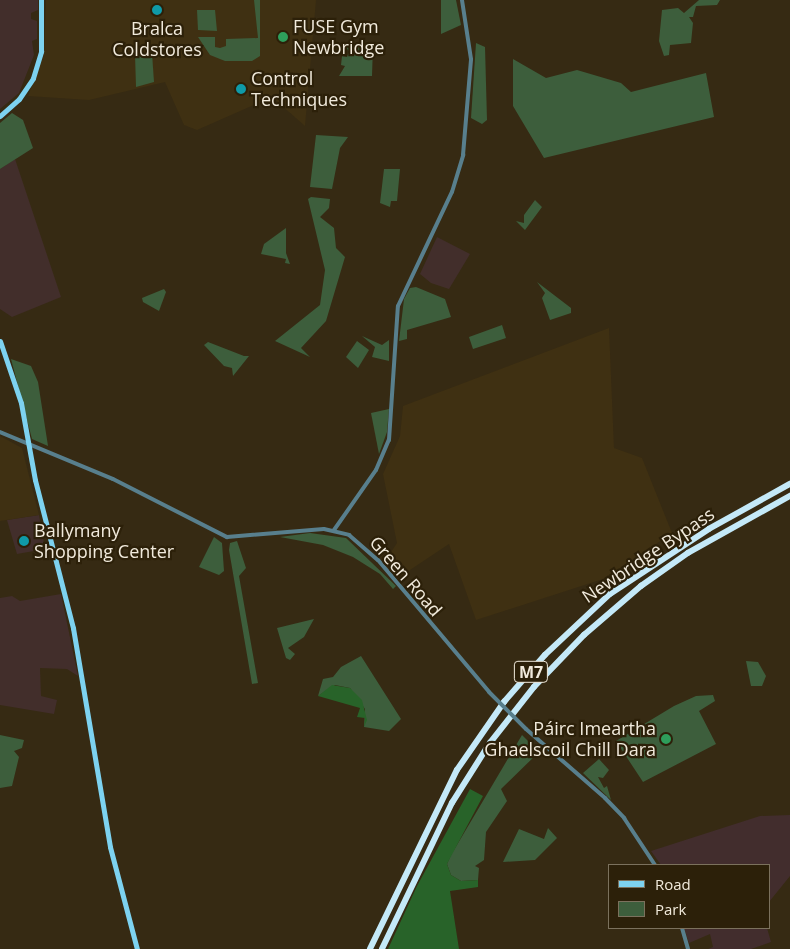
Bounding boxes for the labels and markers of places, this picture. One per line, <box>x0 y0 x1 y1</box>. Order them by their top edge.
marker: Bralca Coldstores <box>151 4 163 16</box>
place label: FUSE Gym Newbridge <box>293 16 384 58</box>
place label: Bralca Coldstores <box>112 18 202 60</box>
marker: FUSE Gym Newbridge <box>277 31 289 43</box>
place label: Control Techniques <box>251 68 347 110</box>
marker: Control Techniques <box>235 83 247 95</box>
place label: Ballymany Shopping Center <box>34 520 174 562</box>
marker: Ballymany Shopping Center <box>18 535 30 547</box>
place label: Páirc Imeartha Ghaelscoil Chill Dara <box>484 718 656 761</box>
marker: Páirc Imeartha Ghaelscoil Chill Dara <box>660 733 672 745</box>

